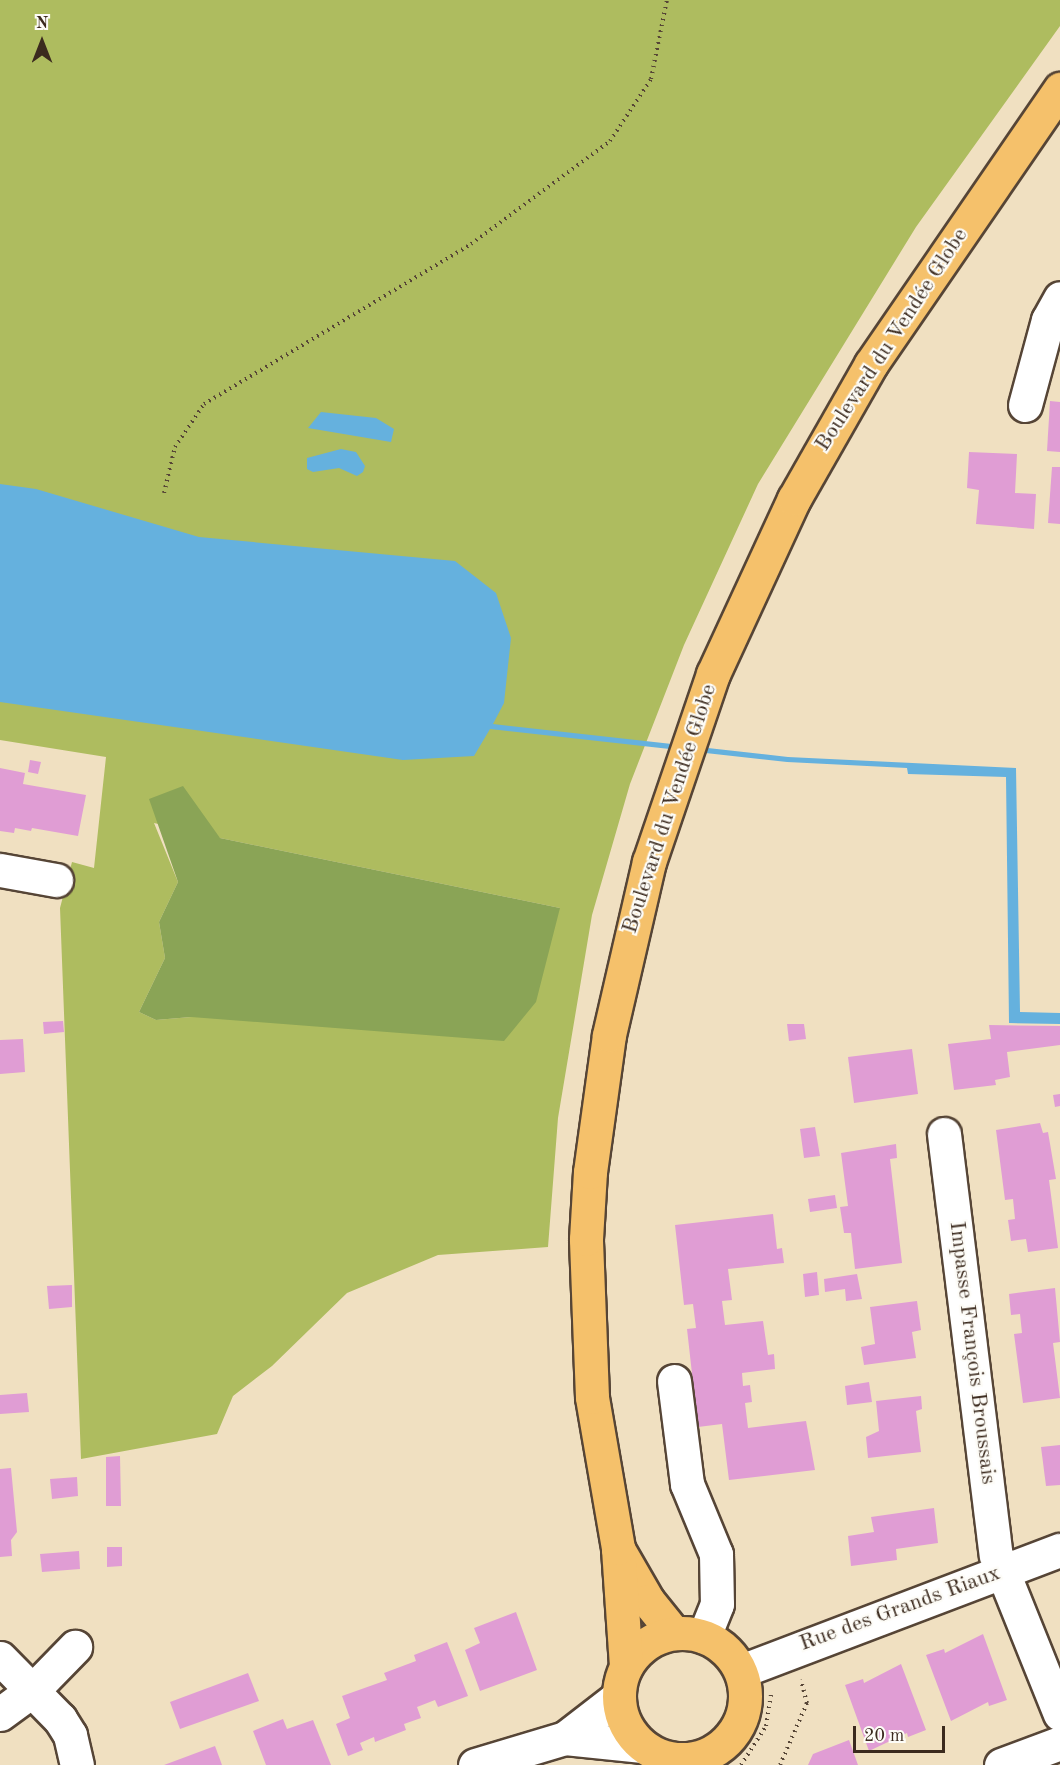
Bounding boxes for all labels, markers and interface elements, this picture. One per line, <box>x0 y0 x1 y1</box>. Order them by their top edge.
north arrow <box>12 12 72 72</box>
text: N <box>36 16 48 32</box>
street label: Boulevard du Vendée Globe <box>810 224 974 456</box>
street label: Boulevard du Vendée Globe <box>617 681 723 937</box>
street label: Impasse François Broussais <box>943 1220 1001 1486</box>
street label: Rue des Grands Riaux <box>796 1560 1004 1658</box>
scale bar <box>856 1714 948 1752</box>
text: 20 m <box>864 1727 904 1745</box>

